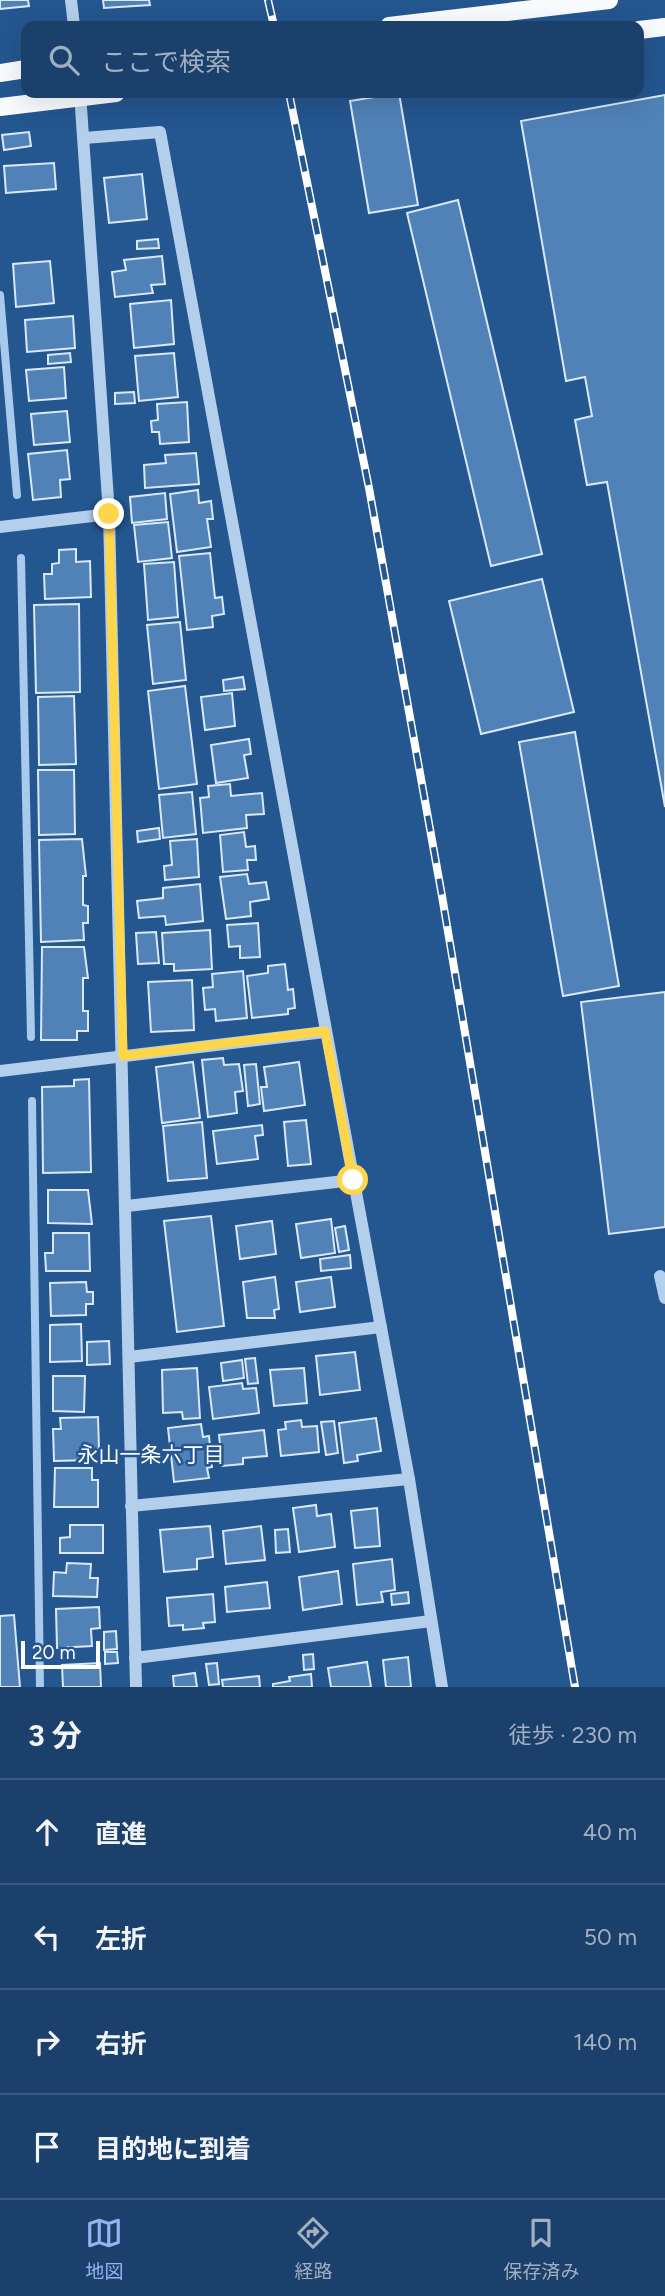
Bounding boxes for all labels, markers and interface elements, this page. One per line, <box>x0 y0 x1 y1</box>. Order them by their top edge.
search box <box>21 21 644 98</box>
icon: search <box>45 41 83 79</box>
text: ここで検索 <box>101 46 231 78</box>
route end <box>93 498 124 529</box>
route start <box>337 1164 368 1195</box>
district label: 永山一条六丁目 <box>78 1442 225 1467</box>
scale bar <box>21 1638 100 1670</box>
text: 20 m <box>32 1641 76 1664</box>
text: 3 分 <box>28 1717 82 1754</box>
text: 徒歩 · 230 m <box>508 1721 637 1749</box>
icon: ahead <box>28 1813 66 1851</box>
text: 直進 <box>95 1818 147 1850</box>
text: 40 m <box>583 1818 637 1846</box>
icon: left <box>28 1918 66 1956</box>
text: 左折 <box>95 1923 147 1955</box>
text: 50 m <box>584 1923 637 1951</box>
icon: right <box>28 2023 66 2061</box>
text: 右折 <box>95 2028 147 2060</box>
text: 140 m <box>573 2028 637 2056</box>
icon: arrive <box>28 2128 66 2166</box>
text: 目的地に到着 <box>95 2133 251 2165</box>
tab: 地図 <box>85 2214 124 2283</box>
tab: 経路 <box>294 2214 333 2283</box>
tab: 保存済み <box>503 2214 580 2283</box>

